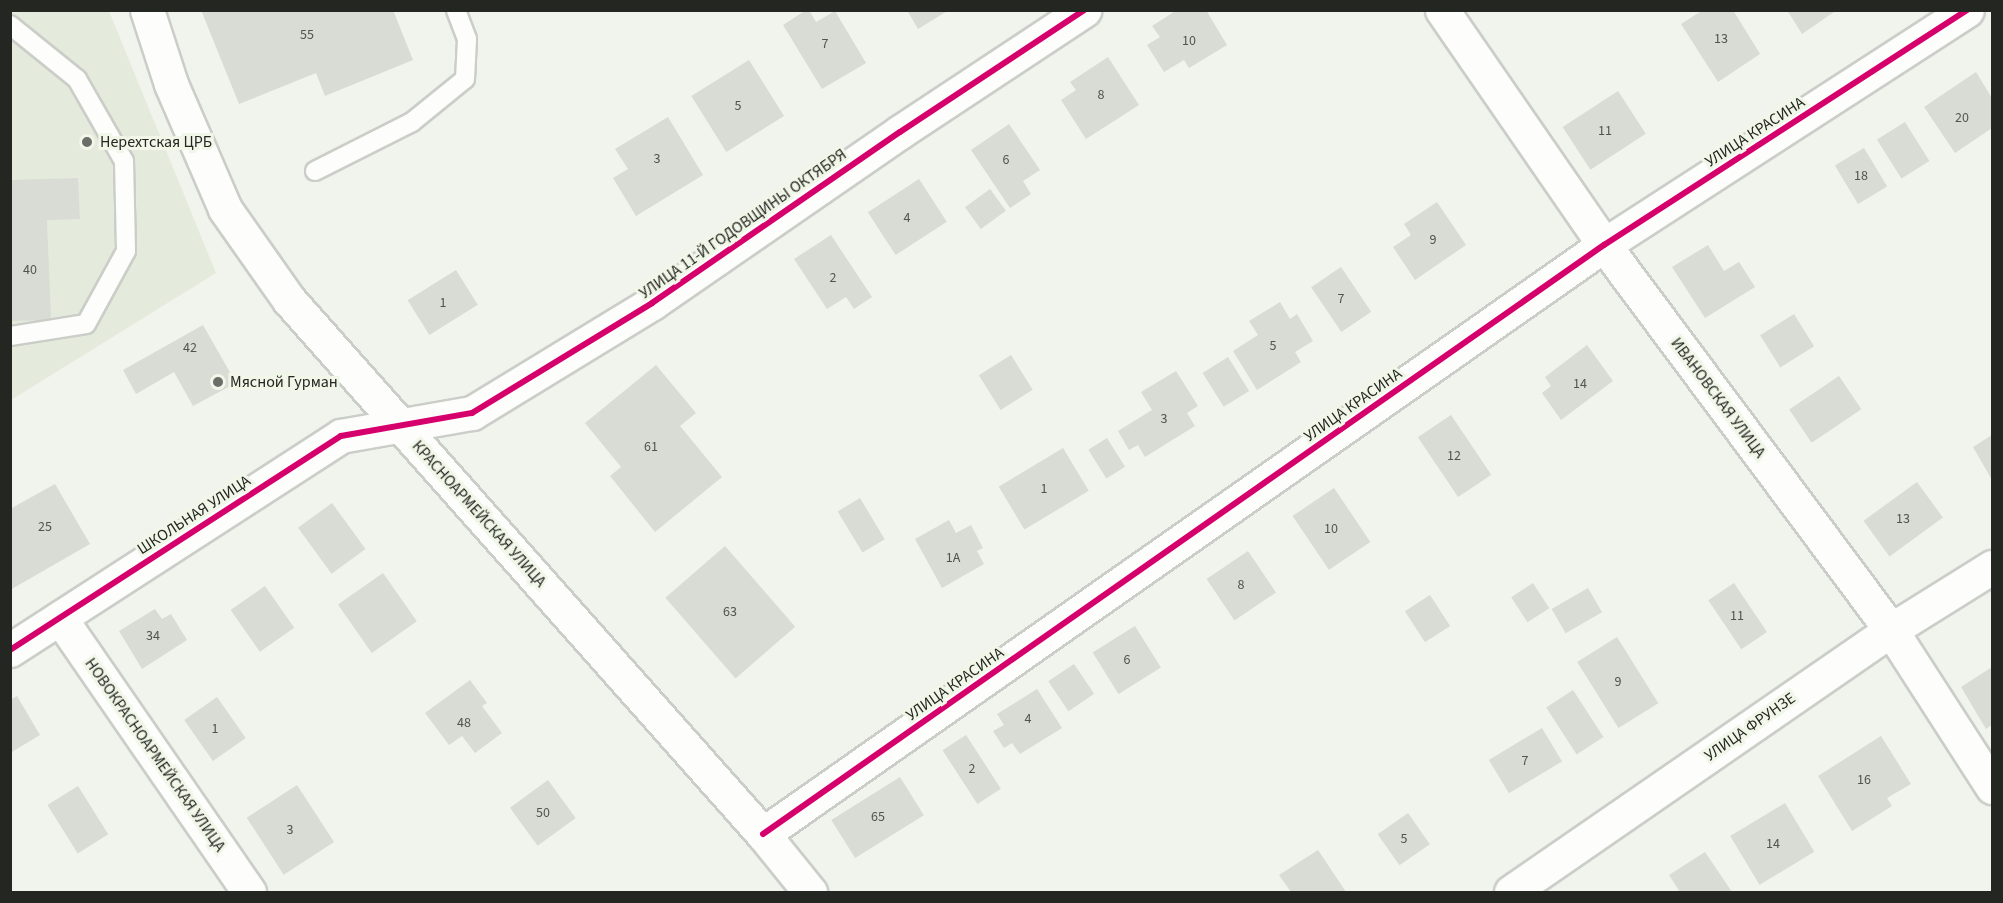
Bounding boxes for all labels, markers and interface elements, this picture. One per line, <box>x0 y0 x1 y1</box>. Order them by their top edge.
house number: 55 <box>300 27 314 43</box>
house number: 13 <box>1714 31 1728 47</box>
house number: 10 <box>1182 33 1196 49</box>
house number: 7 <box>822 36 828 52</box>
house number: 8 <box>1098 87 1104 103</box>
street label: УЛИЦА КРАСИНА <box>1702 93 1808 171</box>
house number: 5 <box>735 98 741 114</box>
house number: 20 <box>1955 110 1969 126</box>
house number: 11 <box>1598 123 1612 139</box>
place label: Нерехтская ЦРБ <box>100 132 212 152</box>
marker: Нерехтская ЦРБ <box>78 133 96 151</box>
street label: УЛИЦА 11-Й ГОДОВЩИНЫ ОКТЯБРЯ <box>636 145 850 303</box>
house number: 3 <box>654 151 660 167</box>
house number: 6 <box>1003 152 1009 168</box>
house number: 18 <box>1854 168 1868 184</box>
house number: 4 <box>904 210 910 226</box>
house number: 9 <box>1430 232 1436 248</box>
house number: 40 <box>23 262 37 278</box>
house number: 2 <box>830 270 836 286</box>
house number: 7 <box>1338 291 1344 307</box>
house number: 1 <box>440 295 446 311</box>
street label: ИВАНОВСКАЯ УЛИЦА <box>1667 334 1769 462</box>
house number: 5 <box>1270 338 1276 354</box>
house number: 42 <box>183 340 197 356</box>
street label: УЛИЦА КРАСИНА <box>1300 364 1406 446</box>
place label: Мясной Гурман <box>230 372 338 392</box>
marker: Мясной Гурман <box>211 375 225 389</box>
house number: 14 <box>1573 376 1587 392</box>
house number: 3 <box>1161 411 1167 427</box>
street label: КРАСНОАРМЕЙСКАЯ УЛИЦА <box>408 437 550 591</box>
house number: 61 <box>644 439 658 455</box>
house number: 12 <box>1447 448 1461 464</box>
street label: ШКОЛЬНАЯ УЛИЦА <box>134 471 254 559</box>
house number: 1 <box>1041 481 1047 497</box>
house number: 13 <box>1896 511 1910 527</box>
house number: 25 <box>38 519 52 535</box>
house number: 10 <box>1324 521 1338 537</box>
house number: 1А <box>946 550 960 566</box>
house number: 8 <box>1238 577 1244 593</box>
house number: 63 <box>723 604 737 620</box>
house number: 11 <box>1730 608 1744 624</box>
house number: 34 <box>146 628 160 644</box>
street label: УЛИЦА КРАСИНА <box>902 643 1008 725</box>
house number: 6 <box>1124 652 1130 668</box>
street label: НОВОКРАСНОАРМЕЙСКАЯ УЛИЦА <box>81 655 229 855</box>
house number: 9 <box>1615 674 1621 690</box>
street label: УЛИЦА ФРУНЗЕ <box>1701 689 1799 765</box>
house number: 4 <box>1025 711 1031 727</box>
house number: 48 <box>457 715 471 731</box>
house number: 1 <box>212 721 218 737</box>
house number: 7 <box>1522 753 1528 769</box>
house number: 2 <box>969 761 975 777</box>
house number: 16 <box>1857 772 1871 788</box>
house number: 50 <box>536 805 550 821</box>
house number: 65 <box>871 809 885 825</box>
house number: 3 <box>287 822 293 838</box>
house number: 5 <box>1401 831 1407 847</box>
house number: 14 <box>1766 836 1780 852</box>

